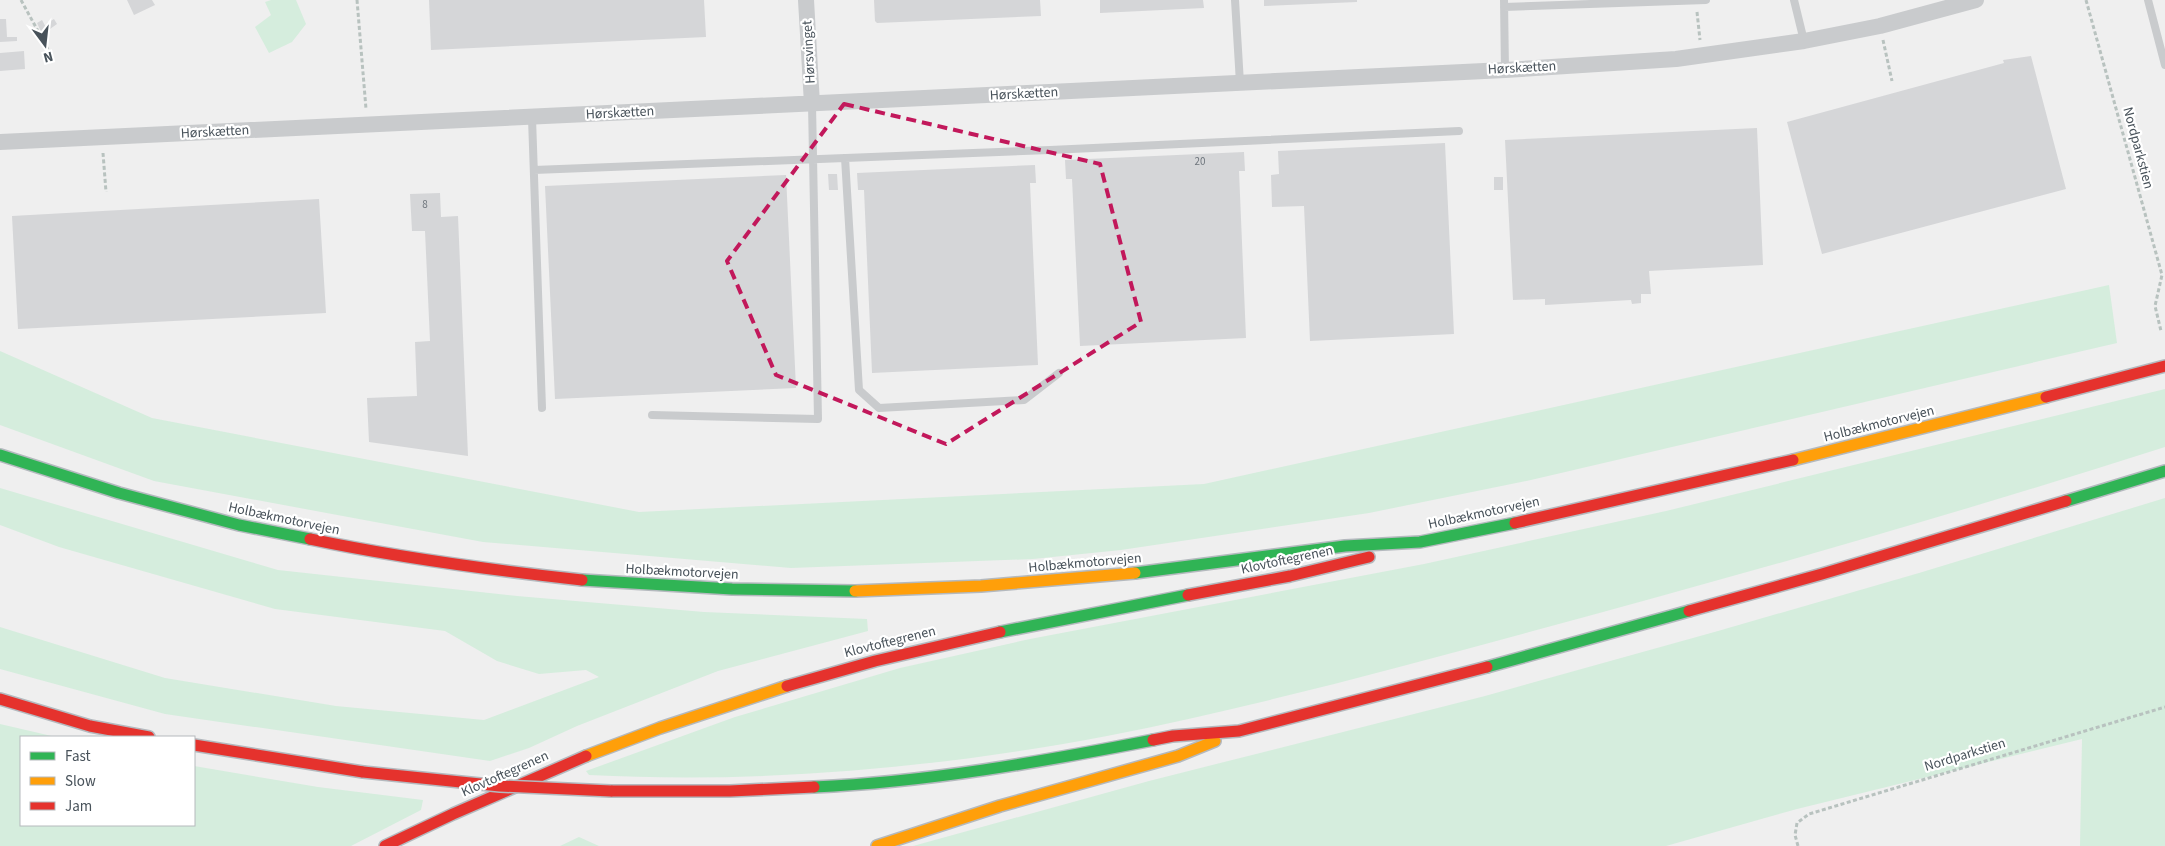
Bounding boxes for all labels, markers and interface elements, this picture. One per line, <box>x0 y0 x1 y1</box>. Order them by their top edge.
north arrow <box>20 20 70 70</box>
street label: Hørsvinget <box>797 20 821 84</box>
text: N <box>41 46 55 67</box>
street label: Hørskætten <box>1487 56 1557 80</box>
street label: Hørskætten <box>989 82 1059 106</box>
street label: Hørskætten <box>585 101 655 125</box>
street label: Nordparkstien <box>2117 105 2159 191</box>
street label: Hørskætten <box>180 120 250 144</box>
house number: 20 <box>1195 154 1205 169</box>
house number: 8 <box>422 197 428 212</box>
street label: Holbækmotorvejen <box>1822 401 1936 447</box>
street label: Holbækmotorvejen <box>1426 491 1542 535</box>
street label: Holbækmotorvejen <box>226 497 342 541</box>
street label: Klovtoftegrenen <box>1239 540 1335 580</box>
street label: Holbækmotorvejen <box>1028 548 1142 578</box>
street label: Holbækmotorvejen <box>625 559 739 585</box>
street label: Klovtoftegrenen <box>842 621 938 663</box>
street label: Nordparkstien <box>1922 733 2008 777</box>
legend <box>20 736 195 826</box>
text: Fast <box>65 746 91 767</box>
street label: Klovtoftegrenen <box>458 746 552 802</box>
text: Slow <box>65 771 96 792</box>
text: Jam <box>65 796 92 817</box>

